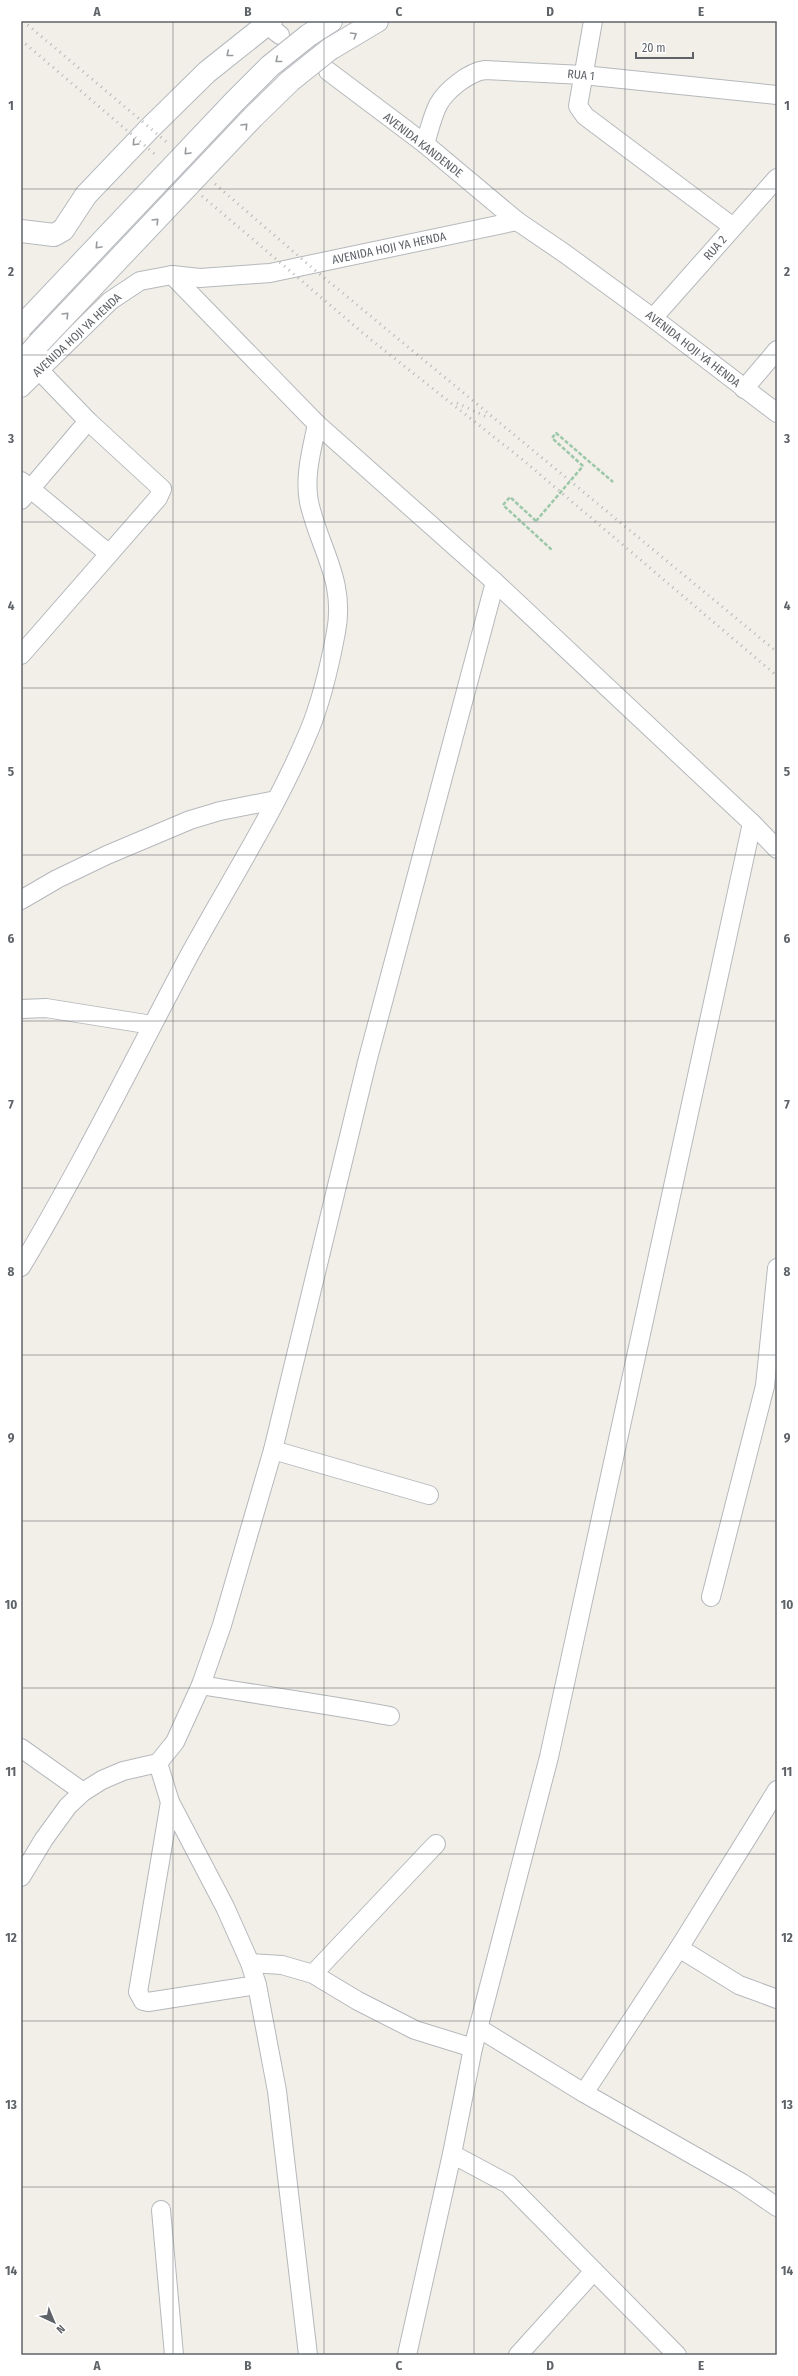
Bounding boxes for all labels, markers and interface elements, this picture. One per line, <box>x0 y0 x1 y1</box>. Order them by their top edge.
text: A <box>92 4 101 19</box>
text: B <box>244 4 252 19</box>
text: C <box>396 4 403 19</box>
text: D <box>546 4 554 19</box>
text: E <box>698 4 704 19</box>
one-way arrow <box>350 33 357 40</box>
scale bar <box>636 34 693 60</box>
text: 20 m <box>642 41 666 55</box>
one-way arrow <box>227 49 234 56</box>
one-way arrow <box>276 55 283 62</box>
street label: RUA 1 <box>567 67 595 83</box>
text: 1 <box>8 98 14 113</box>
text: 1 <box>784 98 790 113</box>
street label: AVENIDA KANDENDE <box>381 110 466 181</box>
one-way arrow <box>240 123 248 131</box>
one-way arrow <box>132 138 140 146</box>
one-way arrow <box>184 147 192 155</box>
one-way arrow <box>151 218 159 226</box>
street label: AVENIDA HOJI YA HENDA <box>331 229 448 267</box>
street label: RUA 2 <box>701 233 729 263</box>
one-way arrow <box>95 241 102 249</box>
text: 2 <box>7 264 14 279</box>
text: 2 <box>783 264 790 279</box>
street label: AVENIDA HOJI YA HENDA <box>30 290 125 380</box>
street label: AVENIDA HOJI YA HENDA <box>643 308 744 391</box>
one-way arrow <box>61 312 69 320</box>
text: 3 <box>7 431 14 446</box>
text: 3 <box>783 431 790 446</box>
text: 4 <box>8 598 15 613</box>
text: 4 <box>784 598 791 613</box>
text: 5 <box>8 764 14 779</box>
text: 5 <box>784 764 790 779</box>
text: 6 <box>8 931 15 946</box>
text: 6 <box>784 931 791 946</box>
text: 7 <box>8 1097 14 1112</box>
text: 7 <box>784 1097 790 1112</box>
text: 8 <box>8 1264 15 1279</box>
text: 8 <box>784 1264 791 1279</box>
text: 9 <box>8 1430 15 1445</box>
text: 9 <box>784 1430 791 1445</box>
text: 10 <box>5 1597 17 1612</box>
text: 10 <box>781 1597 793 1612</box>
text: 11 <box>6 1764 16 1779</box>
text: 11 <box>782 1764 792 1779</box>
text: 12 <box>5 1930 17 1945</box>
text: 12 <box>781 1930 793 1945</box>
text: 13 <box>5 2097 17 2112</box>
text: 13 <box>781 2097 793 2112</box>
text: 14 <box>5 2263 17 2278</box>
text: 14 <box>781 2263 793 2278</box>
north arrow <box>34 2302 74 2342</box>
text: N <box>54 2322 67 2336</box>
text: A <box>92 2358 101 2373</box>
text: B <box>244 2358 252 2373</box>
text: C <box>396 2358 403 2373</box>
text: D <box>546 2358 554 2373</box>
text: E <box>698 2358 704 2373</box>

